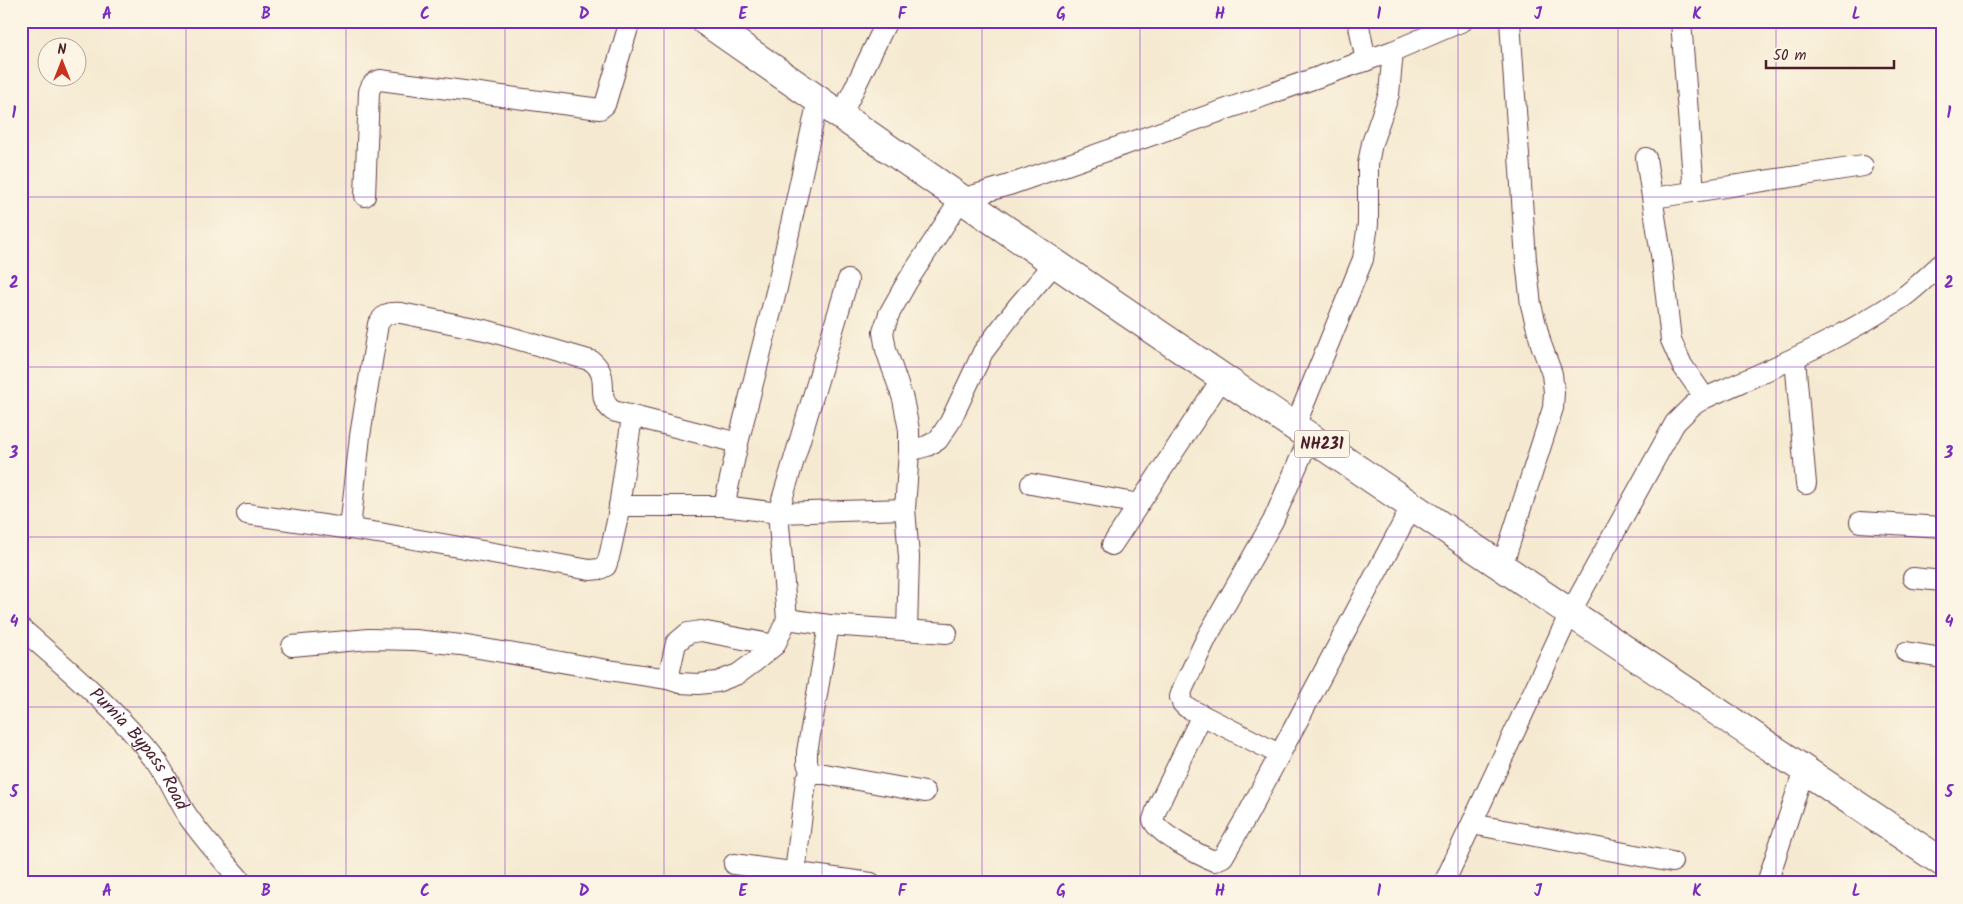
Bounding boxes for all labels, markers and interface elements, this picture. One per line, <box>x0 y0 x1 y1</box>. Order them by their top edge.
text: A <box>102 2 112 27</box>
text: B <box>261 2 271 27</box>
text: C <box>420 2 430 27</box>
text: D <box>579 2 590 27</box>
text: E <box>739 2 749 27</box>
text: F <box>898 2 908 27</box>
text: G <box>1056 2 1066 27</box>
text: H <box>1215 2 1225 27</box>
text: I <box>1377 2 1382 27</box>
text: J <box>1534 2 1543 27</box>
text: K <box>1692 2 1702 27</box>
text: L <box>1852 2 1860 27</box>
north arrow <box>38 38 88 88</box>
scale bar <box>1766 38 1893 70</box>
text: N <box>58 39 67 61</box>
text: 50 m <box>1773 44 1807 68</box>
text: 1 <box>12 101 17 126</box>
text: 1 <box>1947 101 1952 126</box>
text: 2 <box>9 271 19 296</box>
text: 2 <box>1944 271 1954 296</box>
road number: NH231 <box>1294 430 1350 458</box>
text: 3 <box>9 441 19 466</box>
text: 3 <box>1944 441 1954 466</box>
text: 4 <box>10 610 19 635</box>
text: 4 <box>1945 610 1954 635</box>
street label: Purnia Bypass Road <box>82 681 196 817</box>
text: 5 <box>9 780 20 805</box>
text: 5 <box>1944 780 1955 805</box>
text: A <box>102 879 112 904</box>
text: B <box>261 879 271 904</box>
text: C <box>420 879 430 904</box>
text: D <box>579 879 590 904</box>
text: E <box>739 879 749 904</box>
text: F <box>898 879 908 904</box>
text: G <box>1056 879 1066 904</box>
text: H <box>1215 879 1225 904</box>
text: I <box>1377 879 1382 904</box>
text: J <box>1534 879 1543 904</box>
text: K <box>1692 879 1702 904</box>
text: L <box>1852 879 1860 904</box>

